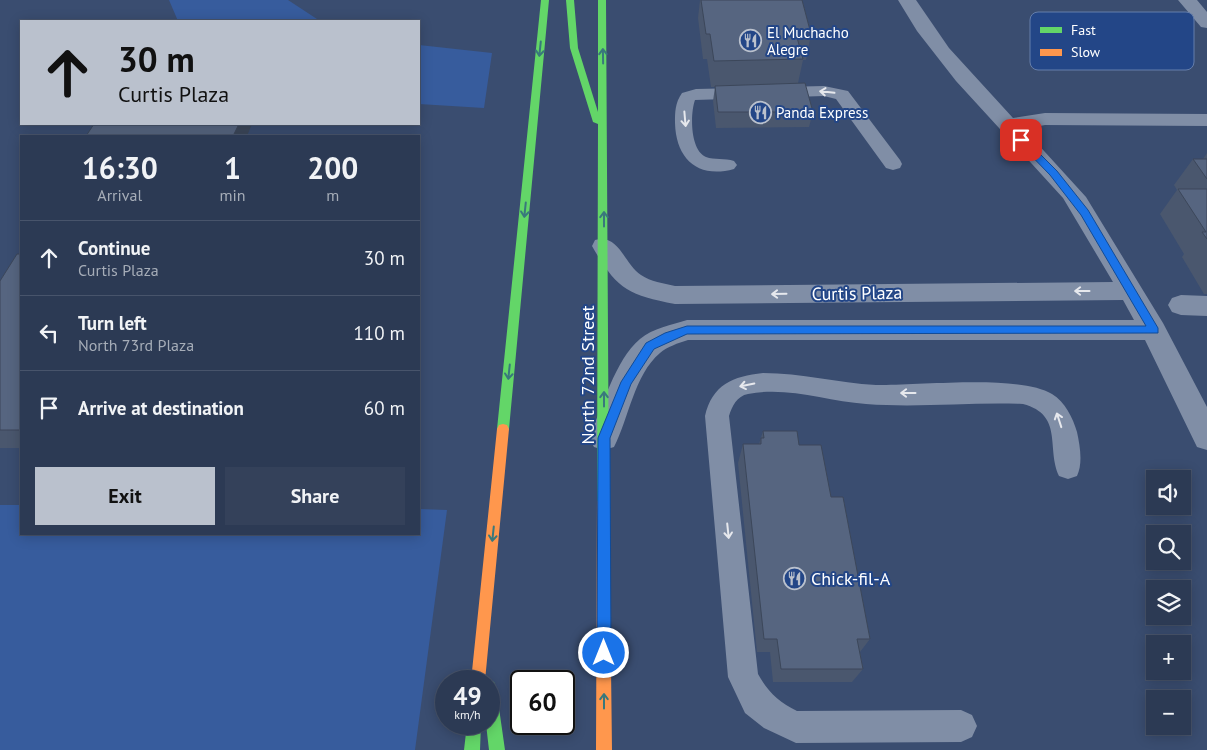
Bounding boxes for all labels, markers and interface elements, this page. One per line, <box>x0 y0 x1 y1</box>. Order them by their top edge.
legend <box>1030 12 1194 70</box>
text: Fast <box>1071 21 1096 39</box>
place label: El Muchacho Alegre <box>767 23 849 59</box>
restaurant icon: El Muchacho Alegre <box>739 29 763 53</box>
text: 30 m <box>118 36 195 82</box>
icon: ahead <box>35 40 100 105</box>
one-way arrow <box>535 40 545 56</box>
text: Slow <box>1071 43 1101 61</box>
one-way arrow <box>598 49 608 65</box>
text: Curtis Plaza <box>118 80 229 108</box>
one-way arrow <box>820 87 836 97</box>
restaurant icon: Panda Express <box>748 100 772 124</box>
place label: Panda Express <box>776 103 868 122</box>
one-way arrow <box>680 110 690 126</box>
pin <box>1000 119 1042 161</box>
icon: arrive <box>1007 126 1035 154</box>
text: 16:30 <box>82 148 158 187</box>
text: 1 <box>224 148 241 187</box>
text: 200 <box>307 148 358 187</box>
text: Arrival <box>97 185 142 205</box>
text: min <box>220 185 246 205</box>
text: m <box>326 185 339 205</box>
one-way arrow <box>520 202 529 218</box>
one-way arrow <box>599 211 609 228</box>
text: Continue <box>78 236 150 260</box>
icon: ahead <box>35 244 63 272</box>
text: 30 m <box>364 246 405 270</box>
text: Curtis Plaza <box>78 260 159 280</box>
street label: Curtis Plaza <box>811 281 903 305</box>
one-way arrow <box>1074 286 1090 296</box>
one-way arrow <box>772 289 788 299</box>
street label: North 72nd Street <box>576 305 599 445</box>
text: Turn left <box>78 311 147 335</box>
icon: left <box>35 319 63 347</box>
text: 110 m <box>353 321 405 345</box>
text: North 73rd Plaza <box>78 335 194 355</box>
one-way arrow <box>504 364 514 380</box>
one-way arrow <box>739 381 755 391</box>
one-way arrow <box>900 388 916 398</box>
one-way arrow <box>599 391 609 408</box>
icon: arrive <box>35 394 63 422</box>
text: Arrive at destination <box>78 396 244 420</box>
text: 60 m <box>364 396 405 420</box>
one-way arrow <box>1054 413 1063 429</box>
button: Exit <box>35 467 215 525</box>
button: Share <box>225 467 405 525</box>
map controls <box>1146 470 1191 735</box>
button: sound <box>1146 470 1191 515</box>
one-way arrow <box>723 522 733 538</box>
one-way arrow <box>488 525 498 541</box>
button: search <box>1146 525 1191 570</box>
restaurant icon: Chick-fil-A <box>783 566 807 590</box>
place label: Chick-fil-A <box>811 567 891 590</box>
button: layers <box>1146 580 1191 625</box>
position arrow <box>577 626 629 678</box>
button: + <box>1146 635 1191 680</box>
speed limit sign: 60 <box>510 670 575 735</box>
text: 49 <box>453 680 482 712</box>
button: − <box>1146 690 1191 735</box>
one-way arrow <box>599 694 609 710</box>
text: km/h <box>454 707 481 722</box>

